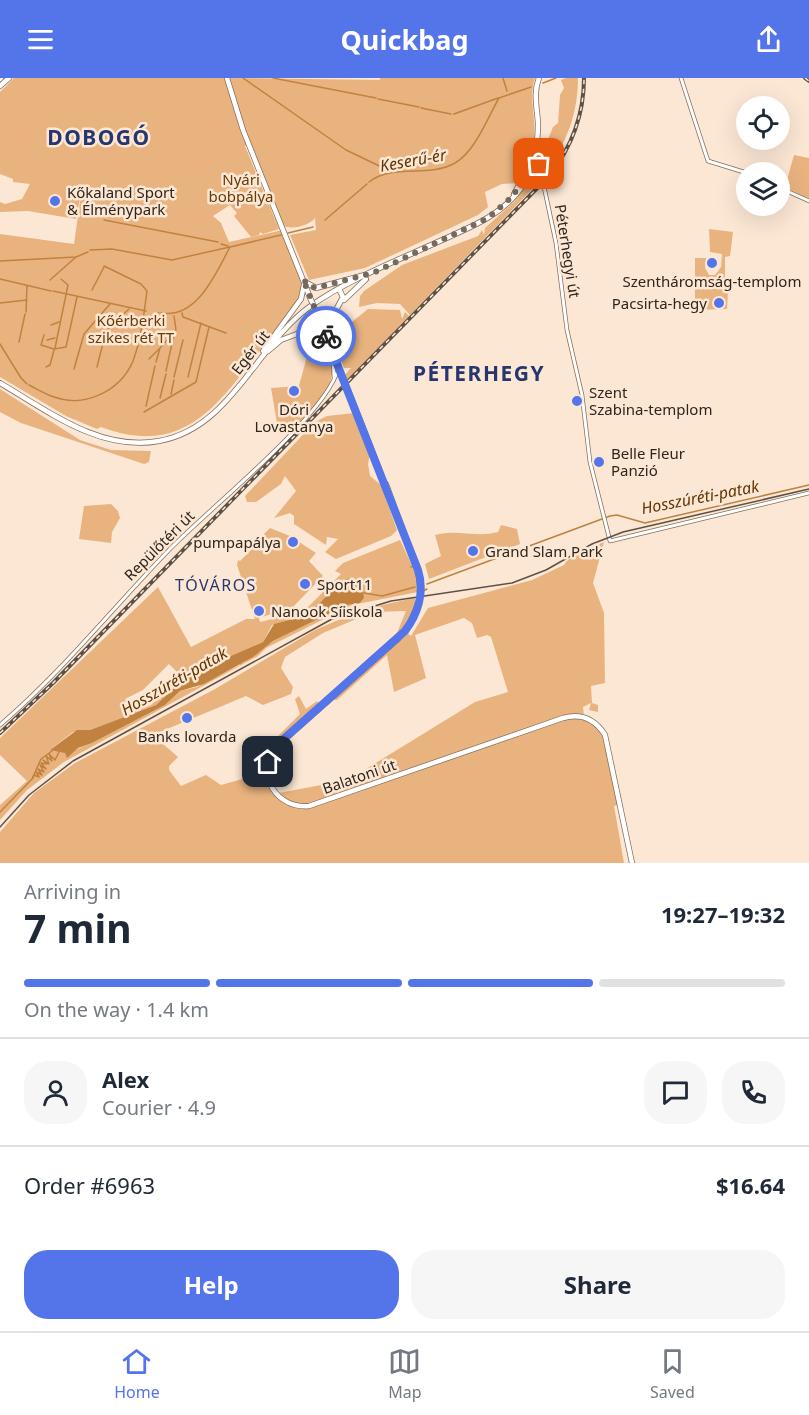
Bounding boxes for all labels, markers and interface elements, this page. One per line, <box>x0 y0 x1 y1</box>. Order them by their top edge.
text: Quickbag <box>341 21 468 58</box>
icon: menu <box>24 23 57 56</box>
icon: share <box>752 23 785 56</box>
map controls <box>736 96 790 216</box>
button: locate <box>736 96 790 150</box>
district label: DOBOGÓ <box>47 123 151 151</box>
pin <box>513 138 564 189</box>
water label: Keserű-ér <box>378 143 448 177</box>
icon: bag <box>522 147 555 180</box>
button: layers <box>736 162 790 216</box>
park label: Nyári bobpálya <box>208 169 274 206</box>
place label: Kőkaland Sport & Élménypark <box>67 182 175 219</box>
marker: Kőkaland Sport & Élménypark <box>48 194 62 208</box>
street label: Péterhegyi út <box>551 203 585 300</box>
marker: Szentháromság-templom <box>705 256 719 270</box>
place label: Szentháromság-templom <box>623 271 801 291</box>
place label: Pacsirta-hegy <box>612 293 707 313</box>
marker: Pacsirta-hegy <box>712 296 726 310</box>
courier <box>296 306 356 366</box>
park label: Kőérberki szikes rét TT <box>88 310 175 347</box>
icon: bike <box>310 320 343 353</box>
street label: Egér út <box>226 325 274 378</box>
district label: PÉTERHEGY <box>413 359 545 387</box>
place label: Szent Szabina-templom <box>589 382 712 419</box>
marker: Dóri Lovastanya <box>287 384 301 398</box>
marker: Szent Szabina-templom <box>570 394 584 408</box>
place label: Dóri Lovastanya <box>254 399 334 436</box>
place label: Belle Fleur Panzió <box>611 443 685 480</box>
marker: Belle Fleur Panzió <box>592 455 606 469</box>
water label: Hosszúréti-patak <box>639 475 762 519</box>
street label: Repülőtéri út <box>119 505 199 585</box>
place label: pumpapálya <box>193 532 281 552</box>
marker: pumpapálya <box>286 535 300 549</box>
place label: Grand Slam Park <box>485 541 603 561</box>
marker: Grand Slam Park <box>466 544 480 558</box>
district label: TÓVÁROS <box>175 574 257 596</box>
place label: Sport11 <box>317 574 372 594</box>
marker: Sport11 <box>298 577 312 591</box>
place label: Nanook Síiskola <box>271 601 383 621</box>
marker: Nanook Síiskola <box>252 604 266 618</box>
water label: Hosszúréti-patak <box>117 641 232 720</box>
marker: Banks lovarda <box>180 711 194 725</box>
place label: Banks lovarda <box>138 726 236 746</box>
pin <box>242 736 293 787</box>
icon: home <box>251 745 284 778</box>
street label: Balatoni út <box>319 754 399 798</box>
text: Arriving in <box>24 878 121 905</box>
text: 19:27–19:32 <box>661 899 785 929</box>
text: 7 min <box>24 901 131 954</box>
text: On the way · 1.4 km <box>24 996 209 1023</box>
button: person <box>24 1061 87 1124</box>
button: chat <box>644 1061 707 1124</box>
button: phone <box>722 1061 785 1124</box>
text: Alex <box>102 1064 149 1094</box>
text: Courier · 4.9 <box>102 1094 216 1121</box>
text: Order #6963 <box>24 1170 155 1200</box>
text: $16.64 <box>716 1170 785 1200</box>
button: Help <box>24 1250 399 1319</box>
button: Share <box>411 1250 785 1319</box>
tab: Home <box>114 1345 160 1403</box>
tab: Map <box>388 1345 422 1403</box>
tab: Saved <box>650 1345 695 1403</box>

